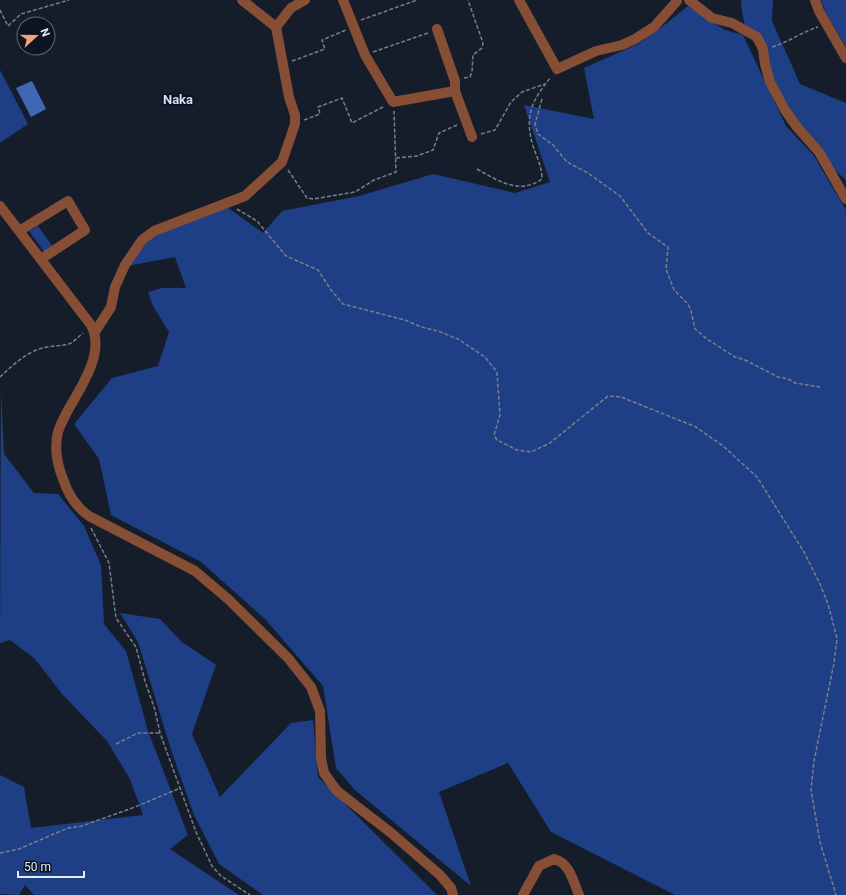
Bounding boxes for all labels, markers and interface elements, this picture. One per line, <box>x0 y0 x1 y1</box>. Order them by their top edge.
north arrow <box>16 16 56 56</box>
text: N <box>37 27 52 39</box>
district label: Naka <box>163 92 193 107</box>
scale bar <box>18 853 84 879</box>
text: 50 m <box>24 860 51 874</box>

